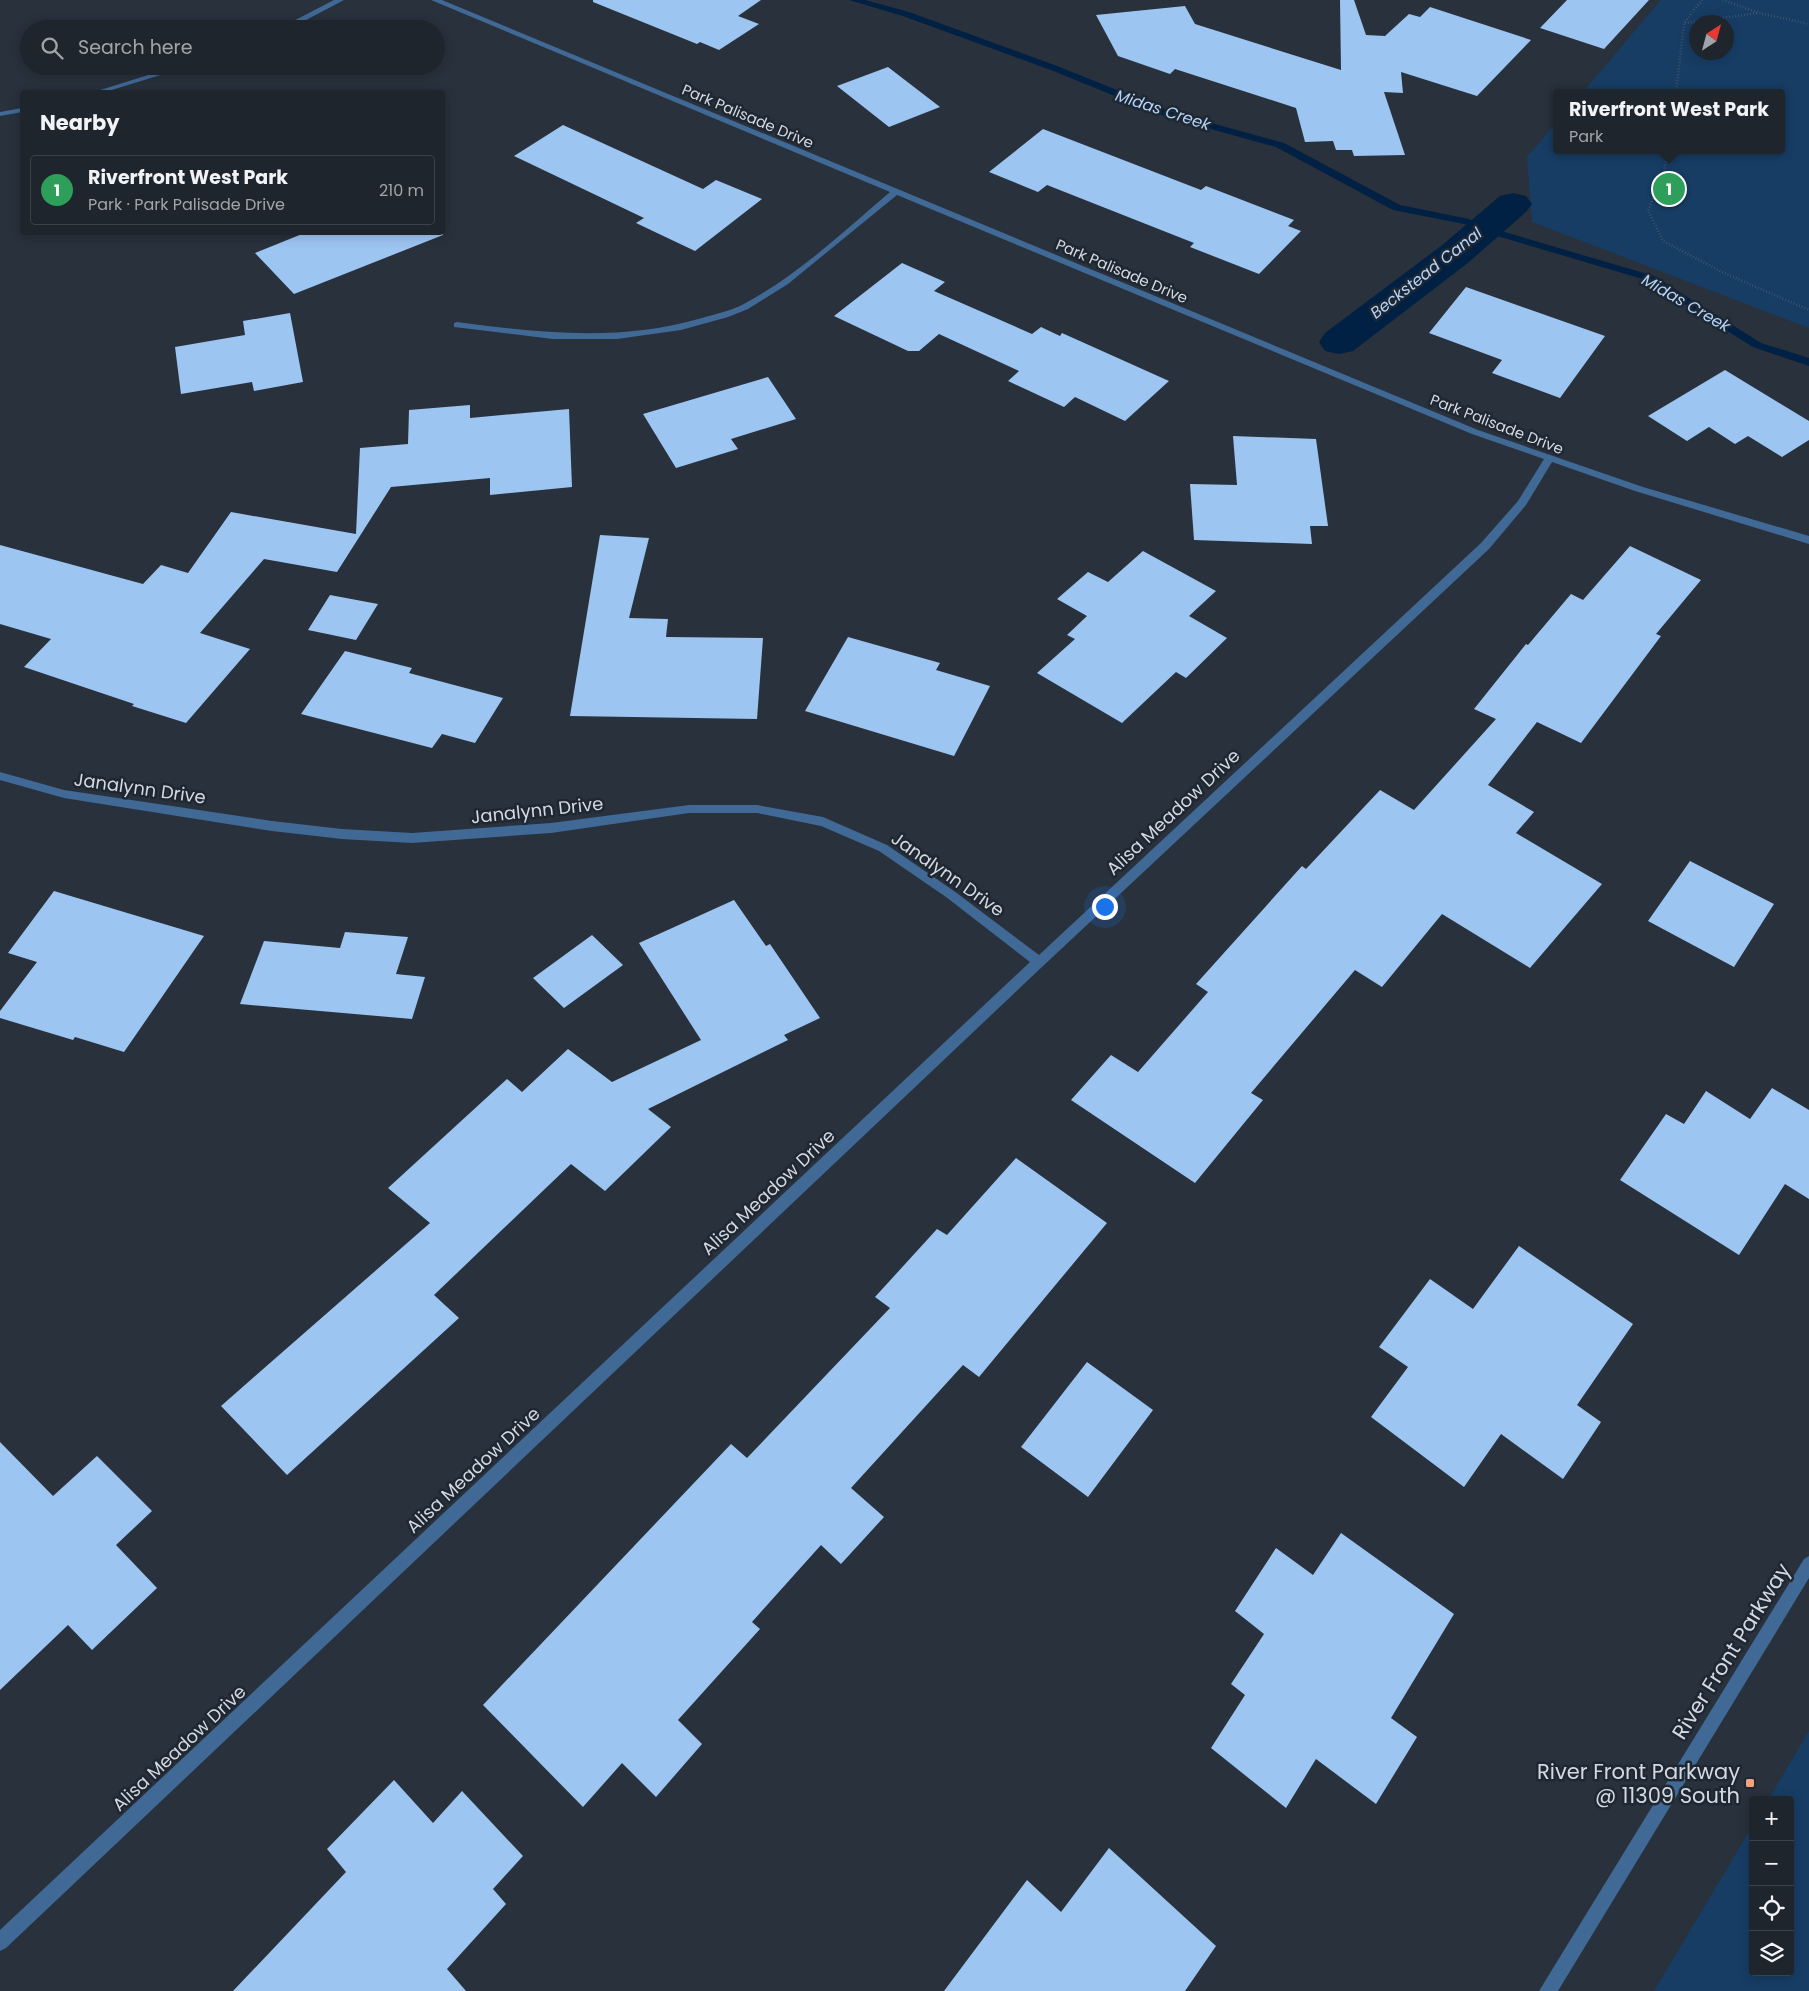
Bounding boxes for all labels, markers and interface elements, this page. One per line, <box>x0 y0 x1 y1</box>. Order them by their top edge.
north arrow <box>1689 15 1734 60</box>
search box <box>20 20 445 75</box>
icon: search <box>38 34 66 62</box>
text: Search here <box>78 34 192 61</box>
street label: Park Palisade Drive <box>679 79 817 153</box>
water label: Midas Creek <box>1112 84 1214 136</box>
popup <box>1553 89 1785 154</box>
text: Riverfront West Park <box>1569 96 1769 123</box>
text: Nearby <box>40 108 120 137</box>
text: Park <box>1569 125 1603 148</box>
text: Riverfront West Park <box>88 164 288 191</box>
pin: 1 <box>1653 170 1685 208</box>
text: 1 <box>54 179 60 202</box>
text: 210 m <box>379 179 424 202</box>
text: Park · Park Palisade Drive <box>88 193 285 216</box>
water label: Beckstead Canal <box>1365 222 1487 324</box>
street label: Park Palisade Drive <box>1053 234 1191 308</box>
water label: Midas Creek <box>1637 268 1735 338</box>
street label: Park Palisade Drive <box>1427 389 1567 459</box>
street label: Alisa Meadow Drive <box>1101 743 1245 881</box>
street label: Janalynn Drive <box>72 766 208 810</box>
street label: Janalynn Drive <box>470 791 604 829</box>
street label: Janalynn Drive <box>886 826 1010 922</box>
your location <box>1092 894 1118 920</box>
street label: Alisa Meadow Drive <box>696 1123 840 1261</box>
street label: Alisa Meadow Drive <box>401 1401 545 1539</box>
street label: River Front Parkway <box>1665 1557 1797 1745</box>
street label: Alisa Meadow Drive <box>107 1679 251 1817</box>
place label: River Front Parkway @ 11309 South <box>1537 1757 1740 1810</box>
marker: River Front Parkway @ 11309 South <box>1744 1777 1756 1789</box>
map controls <box>1749 1796 1794 1976</box>
button: + <box>1749 1796 1794 1841</box>
button: − <box>1749 1841 1794 1886</box>
button: locate <box>1749 1886 1794 1931</box>
button: layers <box>1749 1931 1794 1976</box>

